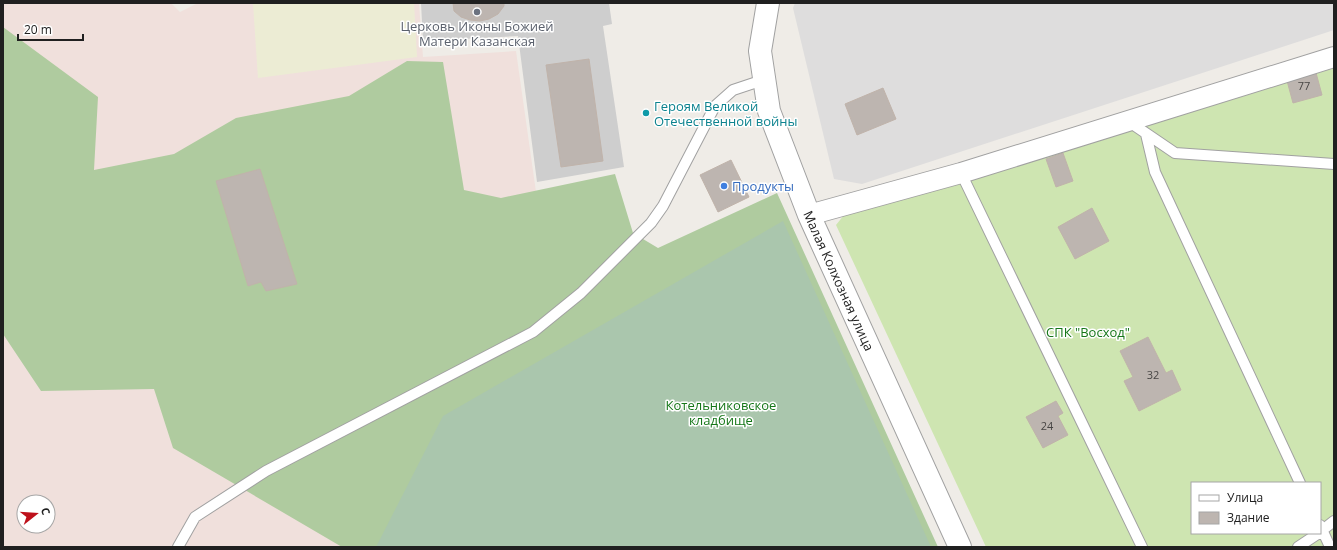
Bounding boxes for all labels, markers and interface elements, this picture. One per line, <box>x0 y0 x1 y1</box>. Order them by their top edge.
marker: Церковь Иконы Божией Матери Казанская <box>472 7 482 17</box>
scale bar <box>18 16 83 42</box>
place label: Церковь Иконы Божией Матери Казанская <box>400 17 554 50</box>
text: 20 m <box>24 21 52 38</box>
house number: 77 <box>1298 78 1310 93</box>
place label: Героям Великой Отечественной войны <box>654 97 798 130</box>
marker: Героям Великой Отечественной войны <box>641 108 651 118</box>
place label: Продукты <box>732 177 794 195</box>
marker: Продукты <box>719 181 729 191</box>
street label: Малая Колхозная улица <box>799 208 879 354</box>
park label: СПК "Восход" <box>1046 323 1130 341</box>
house number: 32 <box>1147 367 1159 382</box>
park label: Котельниковское кладбище <box>666 396 776 429</box>
house number: 24 <box>1041 418 1054 433</box>
legend <box>1191 482 1321 534</box>
text: Улица <box>1227 489 1263 506</box>
north arrow <box>16 494 56 534</box>
text: С <box>38 505 54 516</box>
text: Здание <box>1227 509 1270 526</box>

